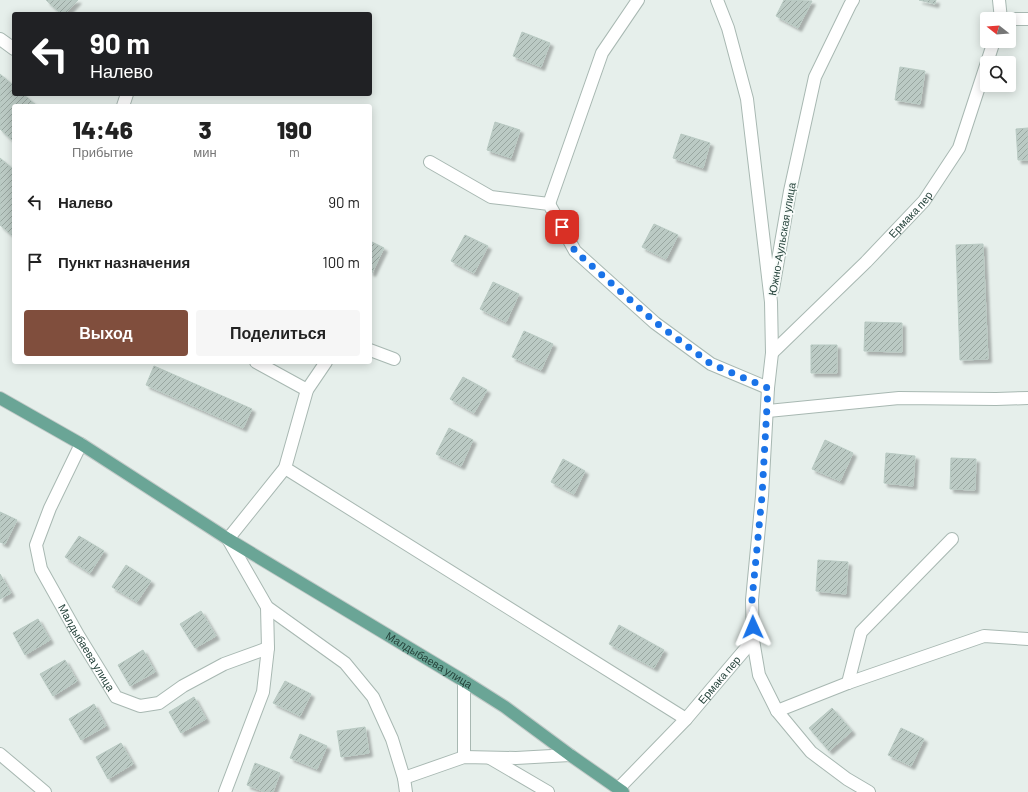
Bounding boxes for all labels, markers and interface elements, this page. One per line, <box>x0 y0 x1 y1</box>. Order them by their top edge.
north arrow <box>980 12 1016 48</box>
map controls <box>980 12 1016 92</box>
text: 90 m <box>90 26 150 60</box>
icon: left <box>24 28 76 80</box>
button: search <box>980 56 1016 92</box>
text: Налево <box>90 60 153 82</box>
text: 14:46 <box>72 115 133 144</box>
text: 3 <box>198 115 212 144</box>
text: 190 <box>277 115 312 144</box>
text: Прибытие <box>72 144 133 160</box>
text: мин <box>193 144 217 160</box>
text: m <box>289 144 300 160</box>
street label: Южно-Аульская улица <box>765 180 798 297</box>
street label: Ермака пер <box>886 188 935 240</box>
icon: left <box>24 191 46 213</box>
text: Налево <box>58 193 113 211</box>
text: 90 m <box>328 193 360 211</box>
pin <box>545 210 579 244</box>
icon: arrive <box>551 216 573 238</box>
icon: arrive <box>24 251 46 273</box>
text: Пункт назначения <box>58 253 190 271</box>
text: 100 m <box>322 253 360 271</box>
button: Выход <box>24 310 188 356</box>
button: Поделиться <box>196 310 360 356</box>
street label: Малдыбаева улица <box>56 602 118 694</box>
position arrow <box>732 606 774 648</box>
street label: Малдыбаева улица <box>384 629 476 691</box>
street label: Ермака пер <box>695 653 743 706</box>

